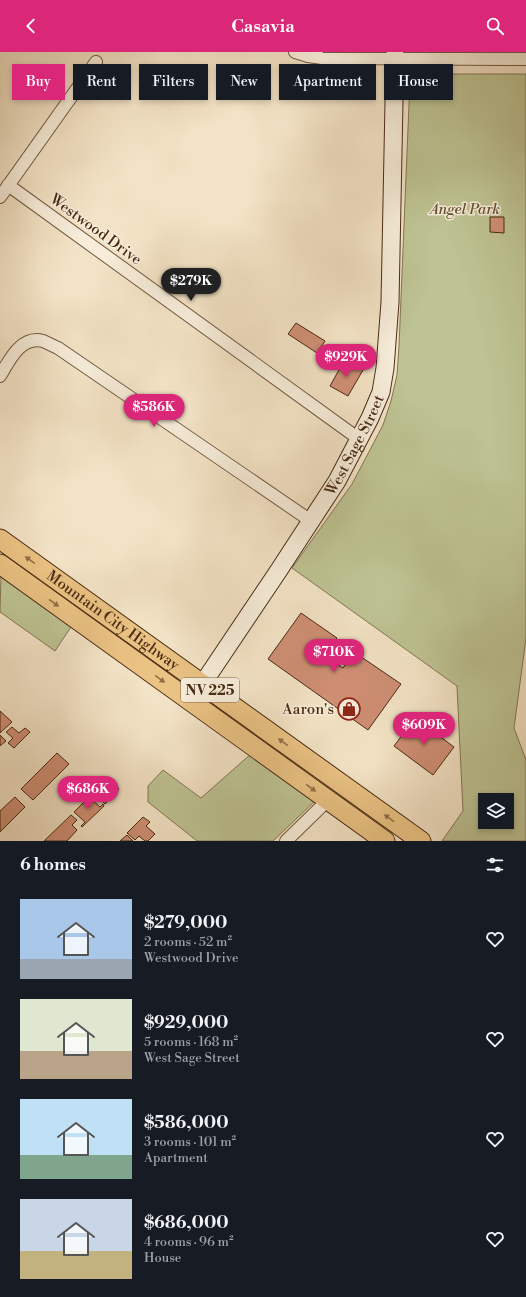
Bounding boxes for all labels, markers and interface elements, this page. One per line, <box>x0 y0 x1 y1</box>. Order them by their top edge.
icon: back <box>20 15 42 37</box>
text: Casavia <box>231 15 295 38</box>
icon: search <box>484 15 506 37</box>
chip: Buy <box>12 64 65 100</box>
chip: Rent <box>73 64 131 100</box>
chip: Filters <box>139 64 208 100</box>
chip: New <box>216 64 271 100</box>
chip: Apartment <box>279 64 376 100</box>
chip: House <box>384 64 453 100</box>
street label: Westwood Drive <box>45 189 145 269</box>
park label: Angel Park <box>428 200 500 219</box>
pin: $279K <box>163 268 219 302</box>
text: $279K <box>170 273 212 289</box>
pin: $929K <box>318 344 374 378</box>
text: $929K <box>325 349 367 365</box>
street label: West Sage Street <box>321 392 389 500</box>
pin: $586K <box>126 394 182 428</box>
text: $586K <box>133 399 175 415</box>
one-way arrow <box>25 556 35 564</box>
street label: Mountain City Highway <box>43 566 183 675</box>
one-way arrow <box>49 599 60 607</box>
pin: $710K <box>306 639 362 673</box>
text: $710K <box>313 644 355 660</box>
one-way arrow <box>154 675 165 683</box>
road number: NV 225 <box>181 678 239 702</box>
shop icon: Aaron's <box>336 696 362 722</box>
place label: Aaron's <box>281 700 334 719</box>
pin: $609K <box>396 712 452 746</box>
text: $609K <box>402 717 446 733</box>
one-way arrow <box>278 738 289 747</box>
pin: $686K <box>60 776 116 810</box>
text: $686K <box>67 781 109 797</box>
one-way arrow <box>305 784 316 792</box>
map controls <box>478 793 514 829</box>
button: layers <box>478 793 514 829</box>
one-way arrow <box>384 814 394 822</box>
text: 6 homes <box>20 854 86 876</box>
icon: filters <box>484 854 506 876</box>
text: $279,000 <box>144 912 227 934</box>
icon: home <box>52 915 100 963</box>
icon: heart <box>484 928 506 950</box>
text: 2 rooms · 52 m² <box>144 934 232 950</box>
text: Westwood Drive <box>144 950 239 966</box>
text: $929,000 <box>144 1012 228 1034</box>
icon: home <box>52 1015 100 1063</box>
icon: heart <box>484 1028 506 1050</box>
text: 5 rooms · 168 m² <box>144 1034 238 1050</box>
text: West Sage Street <box>144 1050 240 1066</box>
text: $586,000 <box>144 1112 229 1134</box>
icon: home <box>52 1115 100 1163</box>
icon: heart <box>484 1128 506 1150</box>
text: 3 rooms · 101 m² <box>144 1134 236 1150</box>
text: Apartment <box>144 1150 208 1166</box>
text: $686,000 <box>144 1212 229 1234</box>
icon: home <box>52 1215 100 1263</box>
icon: heart <box>484 1228 506 1250</box>
text: 4 rooms · 96 m² <box>144 1234 233 1250</box>
text: House <box>144 1250 181 1266</box>

